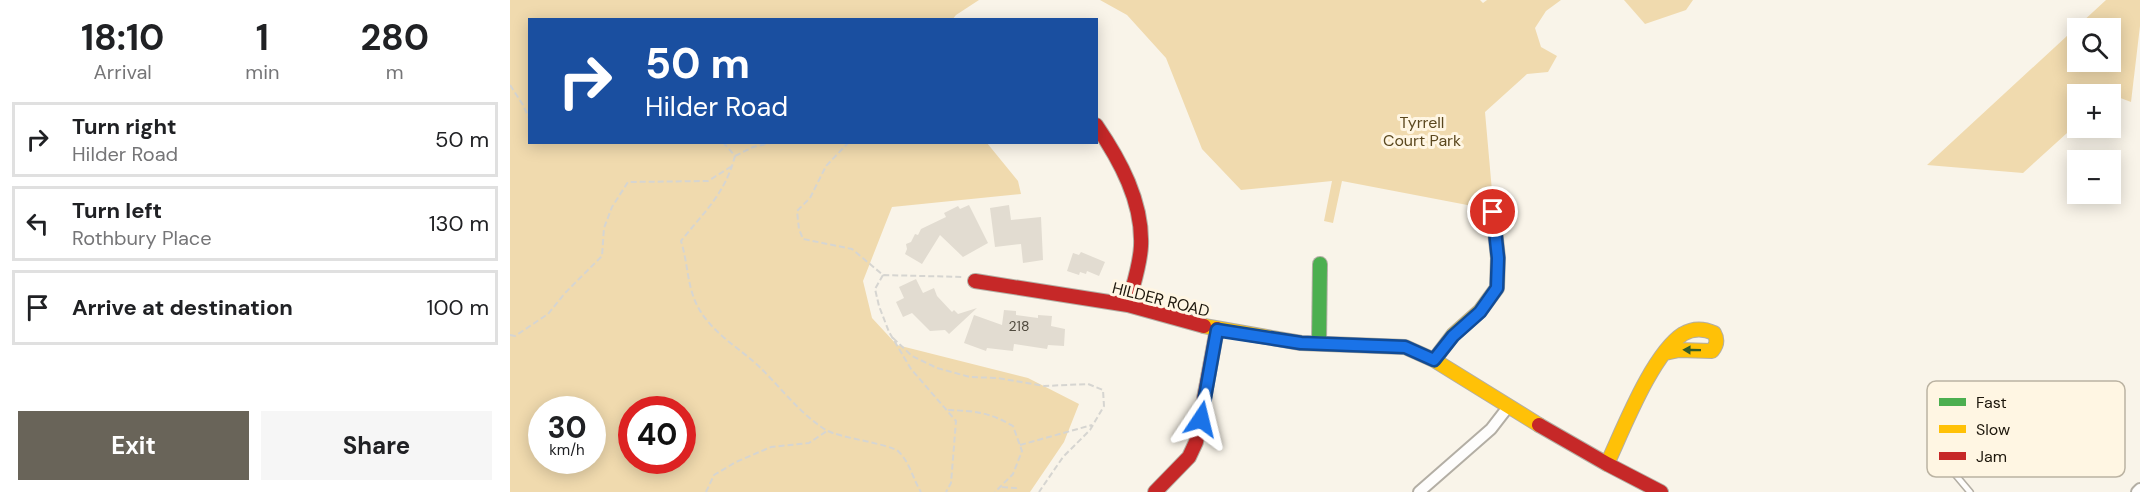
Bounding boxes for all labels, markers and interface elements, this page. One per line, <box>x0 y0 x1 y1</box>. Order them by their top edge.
text: 18:10 <box>81 14 164 61</box>
text: 1 <box>256 14 269 61</box>
text: 280 <box>360 14 429 61</box>
map controls <box>2067 18 2121 204</box>
button: search <box>2067 18 2121 72</box>
text: 50 m <box>645 36 750 91</box>
icon: right <box>546 42 624 120</box>
text: Arrival <box>94 59 152 85</box>
text: min <box>245 59 279 85</box>
text: m <box>386 59 404 85</box>
button: + <box>2067 84 2121 138</box>
text: Hilder Road <box>645 89 788 124</box>
text: Turn right <box>72 112 177 141</box>
park label: Tyrrell Court Park <box>1383 112 1461 151</box>
icon: right <box>21 123 54 156</box>
text: 50 m <box>435 125 489 154</box>
text: Hilder Road <box>72 141 178 167</box>
button: − <box>2067 150 2121 204</box>
pin <box>1467 186 1518 237</box>
icon: arrive <box>1476 195 1509 228</box>
text: Turn left <box>72 196 162 225</box>
icon: left <box>21 207 54 240</box>
text: 130 m <box>429 209 489 238</box>
text: Rothbury Place <box>72 225 212 251</box>
street label: HILDER ROAD <box>1110 277 1212 322</box>
icon: arrive <box>21 291 54 324</box>
text: Arrive at destination <box>72 293 293 322</box>
text: 100 m <box>427 293 489 322</box>
house number: 218 <box>1009 317 1029 335</box>
one-way arrow <box>1682 345 1701 355</box>
legend <box>1927 381 2125 477</box>
position arrow <box>1169 387 1233 451</box>
text: Fast <box>1976 392 2007 413</box>
speed limit sign: 40 <box>618 396 696 474</box>
text: 30 <box>547 408 587 447</box>
button: Exit <box>18 411 249 480</box>
button: Share <box>261 411 492 480</box>
text: Slow <box>1976 419 2010 440</box>
text: km/h <box>549 440 585 460</box>
text: Jam <box>1976 446 2007 467</box>

